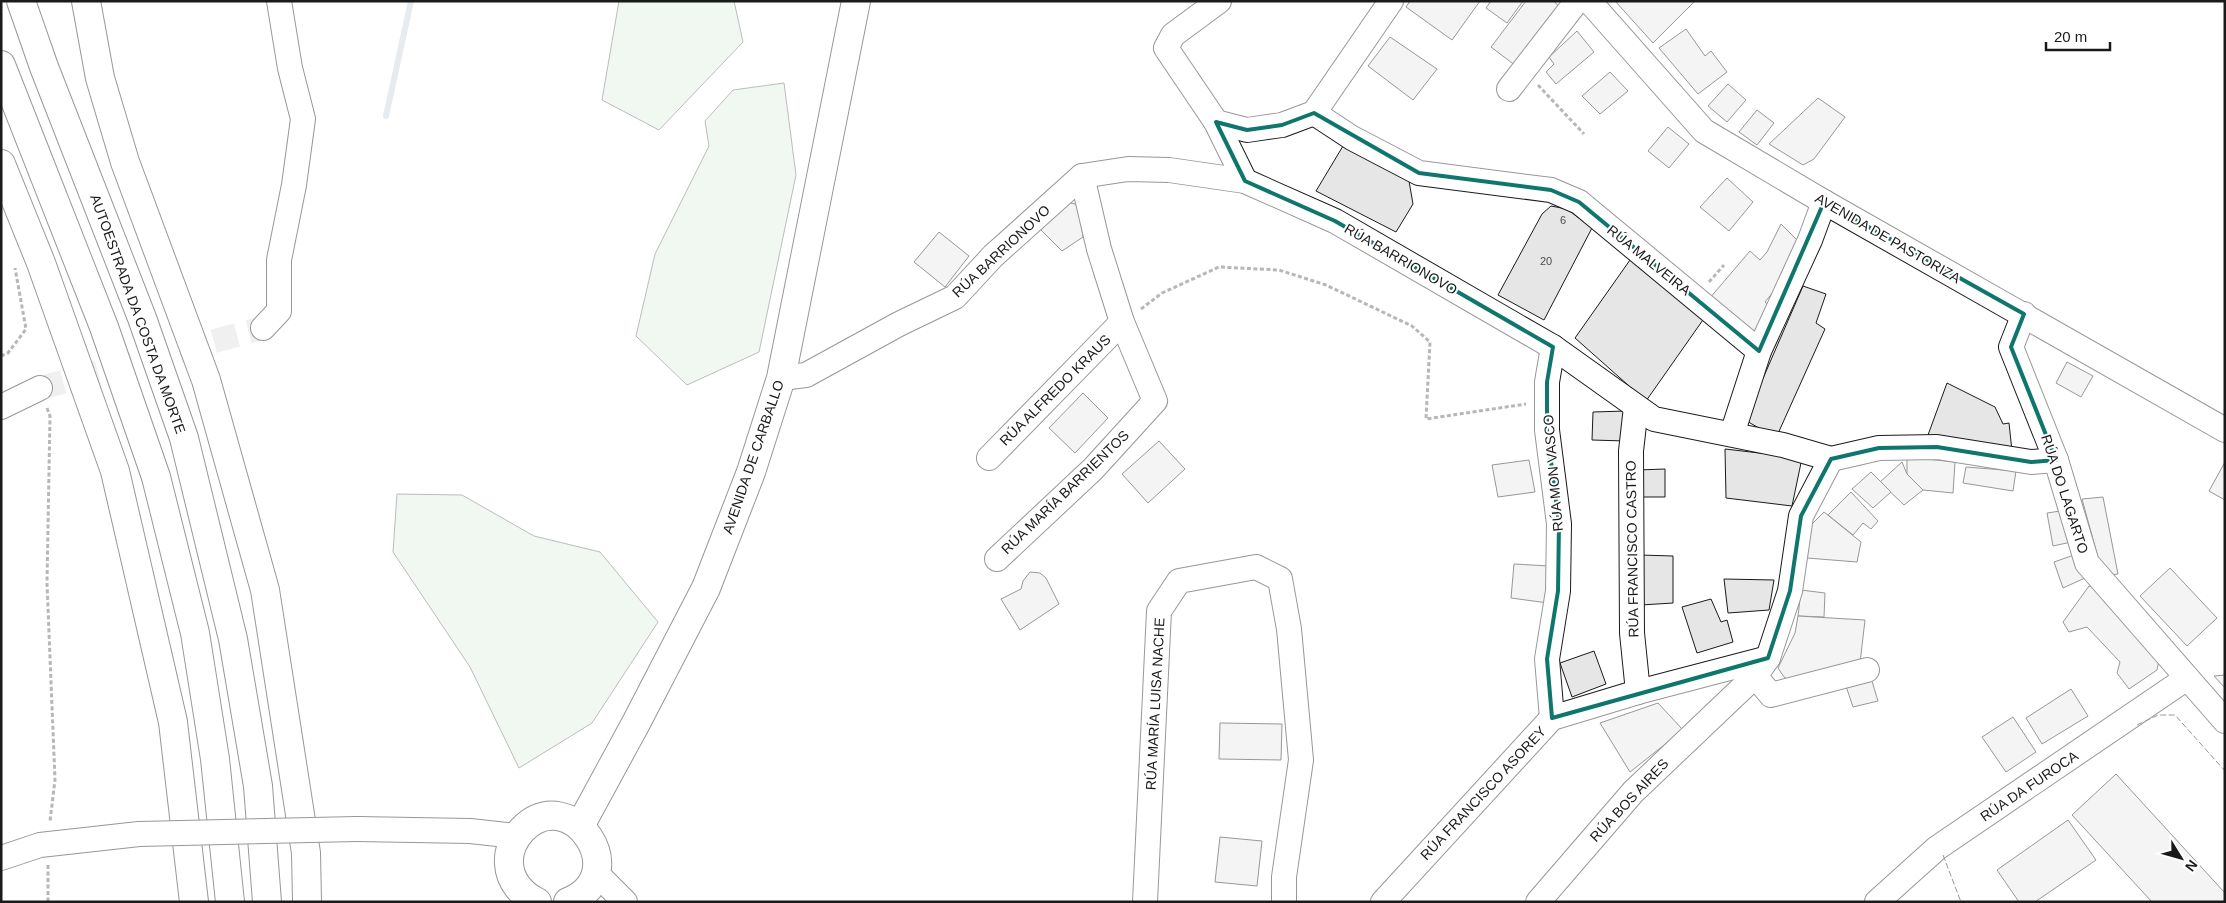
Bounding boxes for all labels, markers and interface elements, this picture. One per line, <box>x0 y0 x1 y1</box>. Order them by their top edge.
scale bar <box>2046 20 2110 52</box>
text: 20 m <box>2054 28 2087 45</box>
street label: AVENIDA DE PASTORIZA <box>1813 190 1964 286</box>
street label: AUTOESTRADA DA COSTA DA MORTE <box>87 192 189 436</box>
street label: RÚA BARRIONOVO <box>949 202 1053 300</box>
house number: 6 <box>1560 214 1566 226</box>
street label: RÚA BARRIONOVO <box>1342 220 1460 298</box>
street label: RÚA MALVEIRA <box>1604 222 1694 299</box>
house number: 20 <box>1540 255 1552 267</box>
street label: RÚA ALFREDO KRAUS <box>996 331 1114 449</box>
street label: AVENIDA DE CARBALLO <box>719 378 787 536</box>
street label: RÚA MON VASCO <box>1540 414 1566 532</box>
street label: RÚA MARÍA BARRIENTOS <box>998 427 1132 557</box>
street label: RÚA DO LAGARTO <box>2038 433 2092 556</box>
street label: RÚA FRANCISCO CASTRO <box>1622 460 1642 638</box>
street label: RÚA MARÍA LUISA NACHE <box>1142 617 1168 791</box>
street label: RÚA FRANCISCO ASOREY <box>1417 722 1550 863</box>
street label: RÚA DA FUROCA <box>1977 747 2081 825</box>
street label: RÚA BOS AIRES <box>1587 755 1671 845</box>
north arrow <box>2156 833 2206 883</box>
text: N <box>2182 857 2201 875</box>

